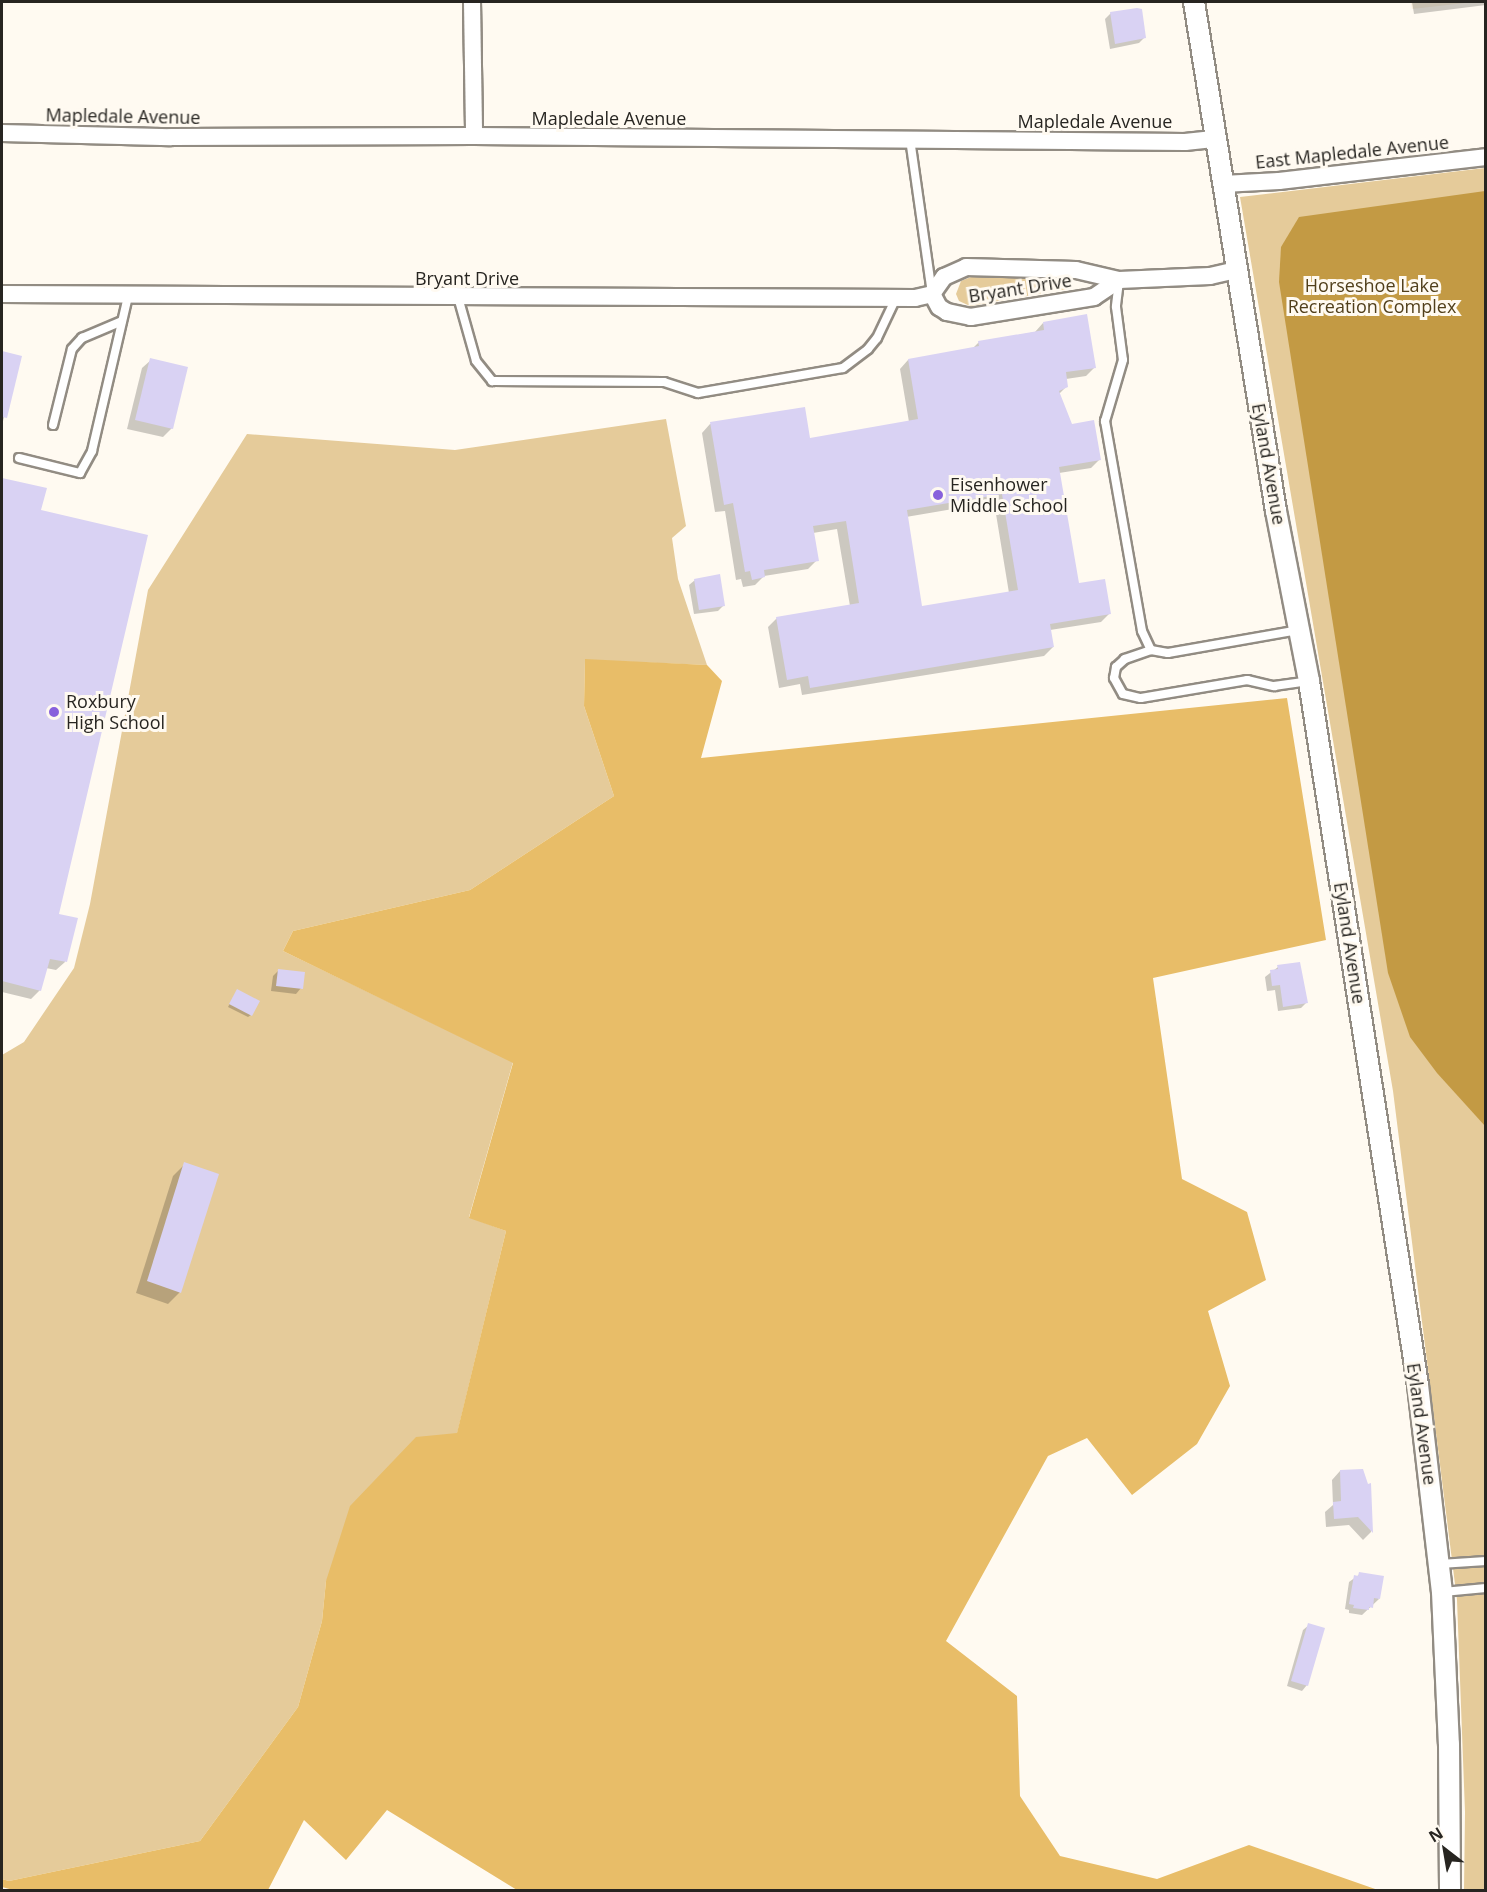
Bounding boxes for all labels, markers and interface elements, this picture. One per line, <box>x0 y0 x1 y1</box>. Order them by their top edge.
street label: Mapledale Avenue <box>45 104 201 128</box>
street label: Mapledale Avenue <box>532 107 686 129</box>
street label: Mapledale Avenue <box>1018 110 1172 132</box>
street label: East Mapledale Avenue <box>1254 131 1450 173</box>
street label: Bryant Drive <box>415 267 519 289</box>
street label: Bryant Drive <box>967 269 1073 307</box>
park label: Horseshoe Lake Recreation Complex <box>1288 275 1456 318</box>
street label: Eyland Avenue <box>1248 402 1290 526</box>
place label: Eisenhower Middle School <box>950 474 1068 516</box>
marker: Eisenhower Middle School <box>931 488 945 502</box>
place label: Roxbury High School <box>66 691 165 734</box>
marker: Roxbury High School <box>47 705 61 719</box>
street label: Eyland Avenue <box>1330 881 1370 1005</box>
street label: Eyland Avenue <box>1403 1362 1441 1486</box>
north arrow <box>1415 1820 1475 1880</box>
text: N <box>1424 1822 1447 1847</box>

